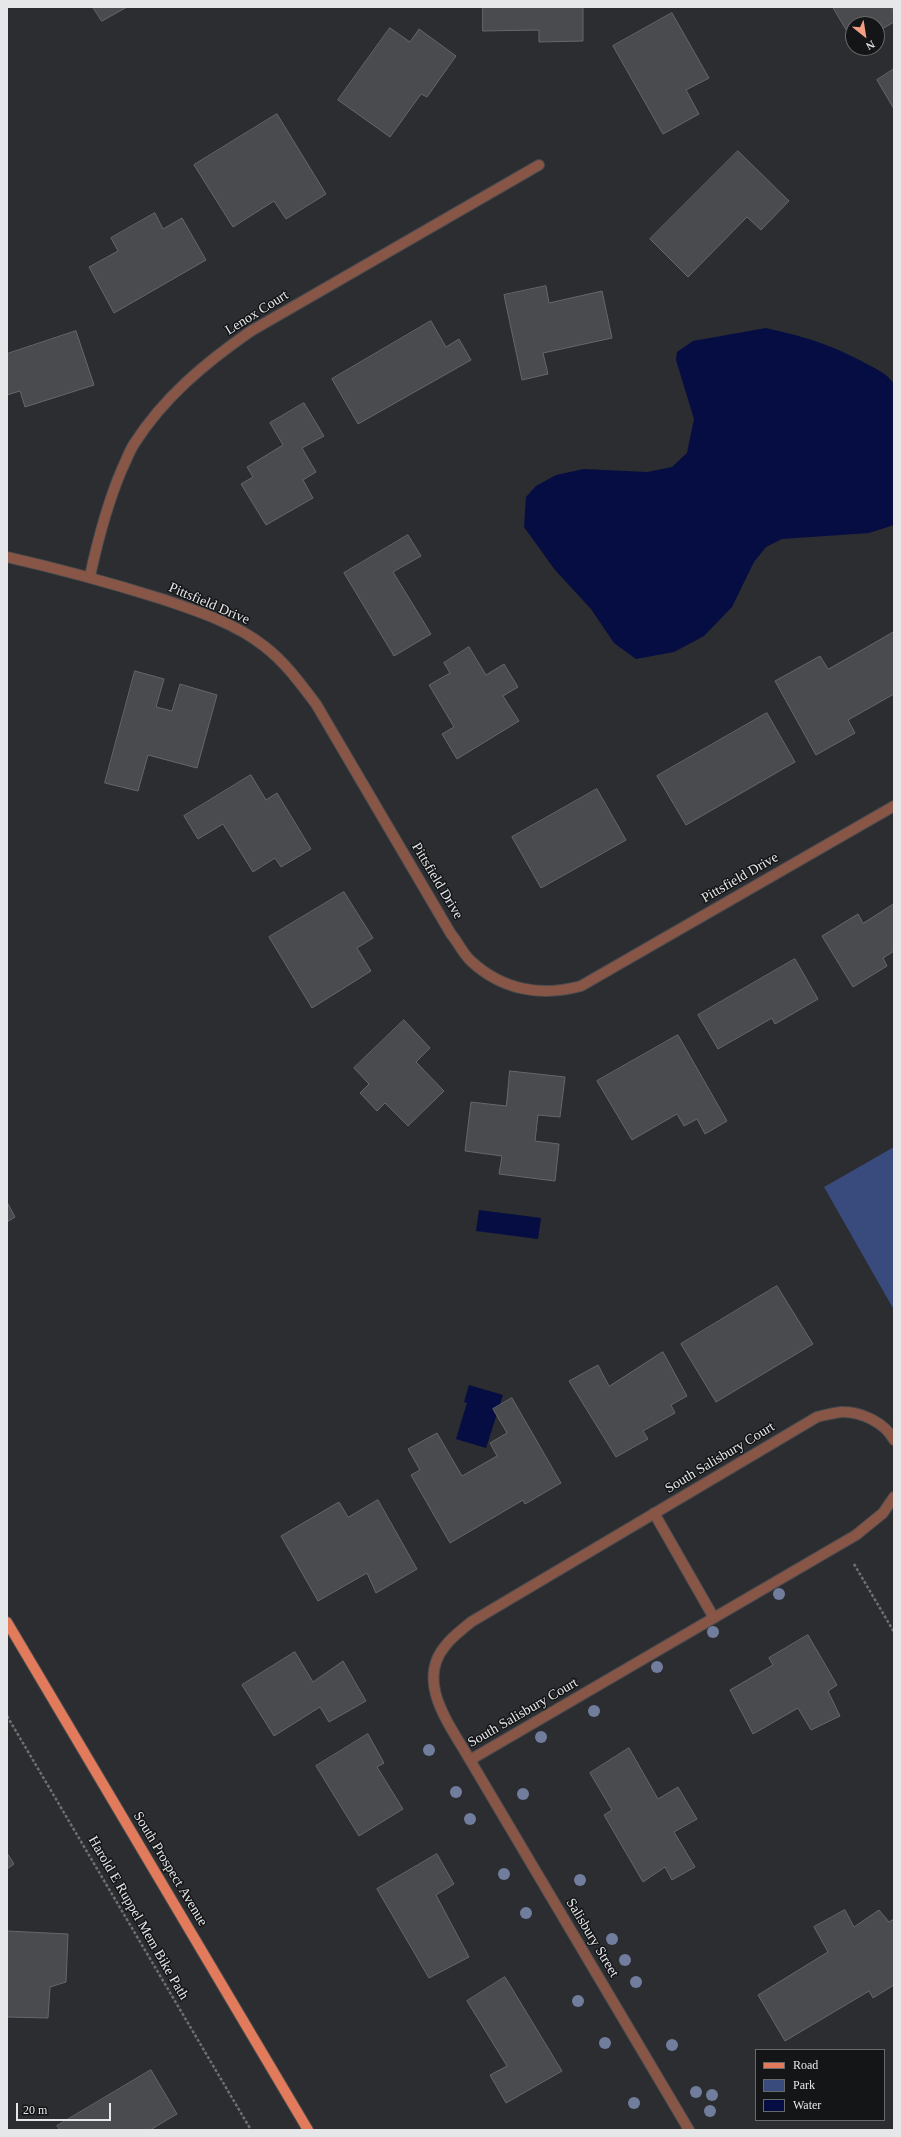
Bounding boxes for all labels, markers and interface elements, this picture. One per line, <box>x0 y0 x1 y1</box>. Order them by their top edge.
north arrow <box>845 16 885 56</box>
text: N <box>864 38 877 53</box>
street label: Lenox Court <box>222 287 292 339</box>
street label: Pittsfield Drive <box>166 579 252 629</box>
street label: Pittsfield Drive <box>408 840 466 922</box>
street label: Pittsfield Drive <box>699 849 781 907</box>
street label: South Salisbury Court <box>662 1419 778 1497</box>
street label: South Salisbury Court <box>465 1675 581 1751</box>
street label: South Prospect Avenue <box>129 1809 211 1929</box>
street label: Harold E Ruppel Mem Bike Path <box>84 1833 192 2003</box>
street label: Salisbury Street <box>562 1896 622 1980</box>
legend <box>755 2049 885 2121</box>
text: Road <box>793 2058 818 2072</box>
text: Park <box>793 2078 815 2092</box>
scale bar <box>18 2095 113 2121</box>
text: Water <box>793 2098 821 2112</box>
text: 20 m <box>23 2103 47 2117</box>

